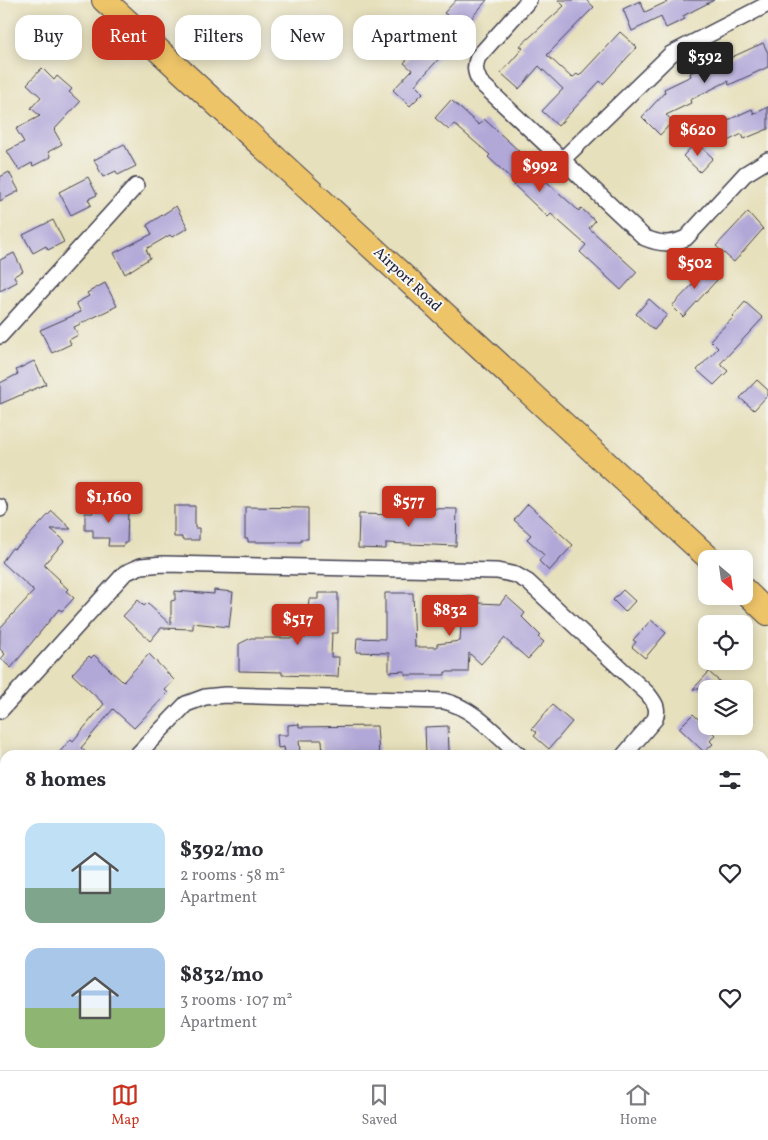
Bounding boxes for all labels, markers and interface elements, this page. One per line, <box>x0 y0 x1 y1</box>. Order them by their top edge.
chip: Buy <box>15 15 82 60</box>
chip: Rent <box>92 15 165 60</box>
chip: Filters <box>175 15 261 60</box>
chip: New <box>271 15 343 60</box>
chip: Apartment <box>353 15 476 60</box>
pin: $392 <box>675 42 735 84</box>
text: $392 <box>688 47 722 69</box>
pin: $620 <box>668 114 728 157</box>
text: $620 <box>680 120 716 142</box>
pin: $992 <box>510 150 570 193</box>
text: $992 <box>523 156 558 178</box>
street label: Airport Road <box>368 243 446 317</box>
pin: $502 <box>665 248 725 290</box>
text: $502 <box>678 253 712 275</box>
pin: $1,160 <box>68 482 150 524</box>
pin: $577 <box>379 486 439 528</box>
text: $1,160 <box>86 487 132 509</box>
text: $577 <box>393 491 425 513</box>
north arrow <box>698 550 752 605</box>
map controls <box>698 550 753 735</box>
pin: $832 <box>420 594 480 637</box>
text: $832 <box>433 600 467 622</box>
pin: $517 <box>268 604 328 646</box>
text: $517 <box>283 609 313 631</box>
button: locate <box>698 615 753 670</box>
button: layers <box>698 680 753 735</box>
text: 8 homes <box>25 766 106 795</box>
icon: filters <box>716 766 744 794</box>
text: $392/mo <box>180 836 263 865</box>
icon: home <box>65 843 125 903</box>
icon: heart <box>716 859 744 887</box>
text: 2 rooms · 58 m² <box>180 865 285 887</box>
text: Apartment <box>180 887 257 909</box>
text: $832/mo <box>180 961 264 990</box>
icon: home <box>65 968 125 1028</box>
icon: heart <box>716 984 744 1012</box>
text: 3 rooms · 107 m² <box>180 990 293 1012</box>
text: Apartment <box>180 1012 257 1034</box>
tab: Map <box>111 1081 139 1130</box>
tab: Saved <box>361 1081 398 1130</box>
tab: Home <box>620 1081 657 1130</box>

